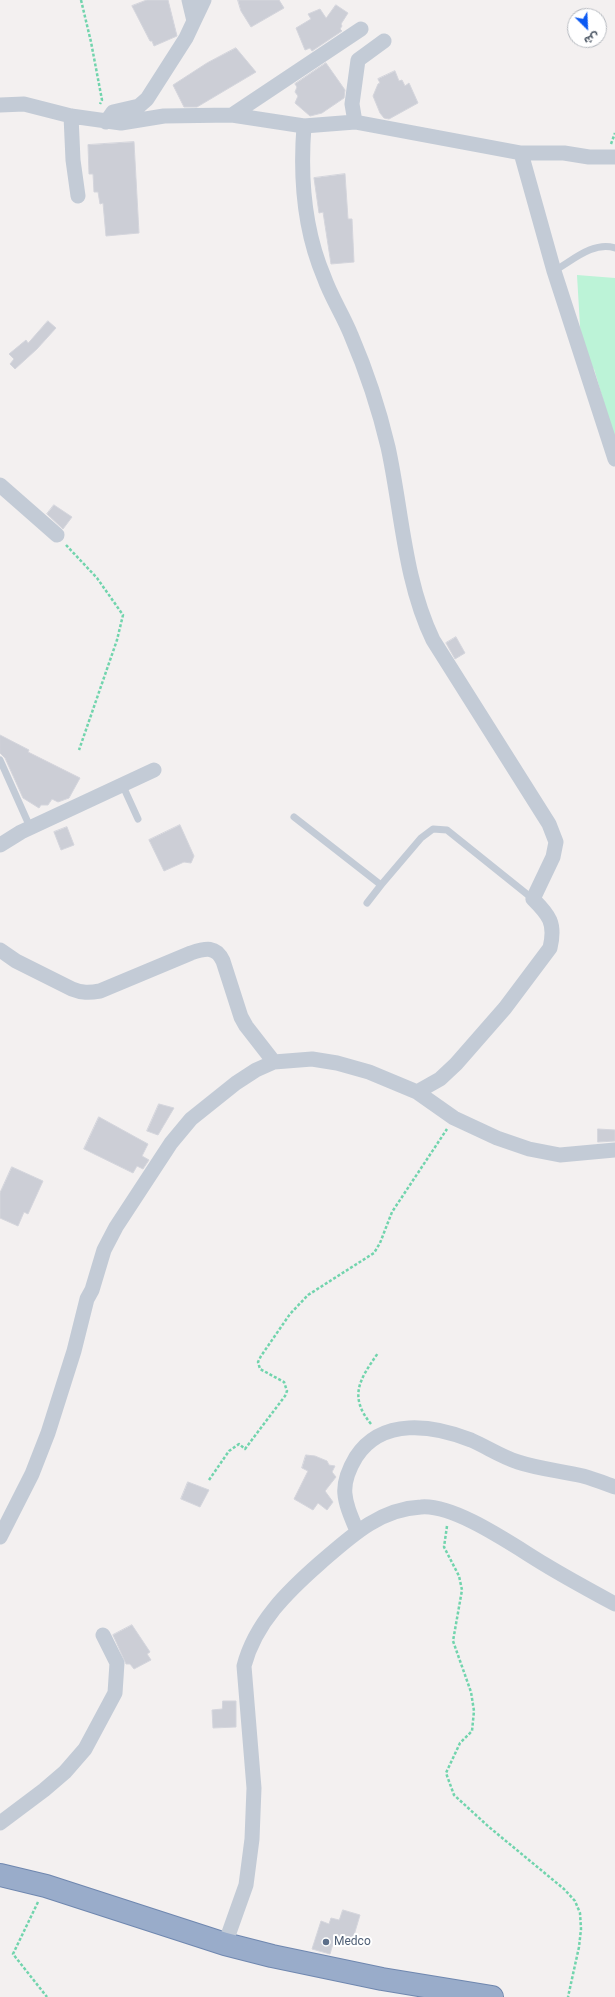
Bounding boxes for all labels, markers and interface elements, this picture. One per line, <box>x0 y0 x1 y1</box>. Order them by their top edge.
north arrow <box>567 8 607 48</box>
text: ش <box>582 29 601 48</box>
place label: Medco <box>334 1935 371 1949</box>
marker: Medco <box>321 1937 331 1947</box>

